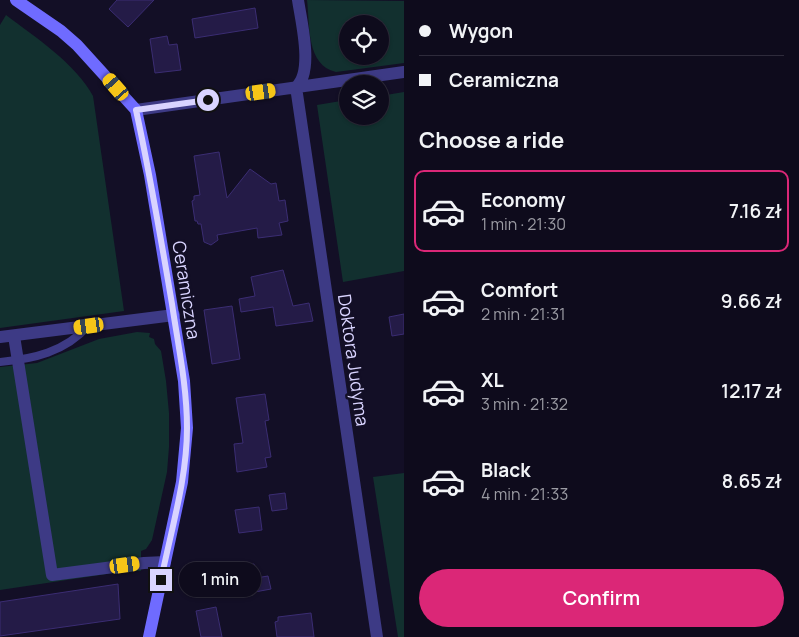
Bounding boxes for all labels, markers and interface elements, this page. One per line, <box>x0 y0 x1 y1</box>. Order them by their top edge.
map controls <box>339 15 389 125</box>
button: locate <box>339 15 389 65</box>
text: Wygon <box>449 18 513 44</box>
text: Ceramiczna <box>449 67 559 93</box>
car <box>100 71 131 103</box>
button: layers <box>339 75 389 125</box>
car <box>245 82 276 102</box>
route start <box>197 89 219 111</box>
text: Choose a ride <box>419 125 564 155</box>
text: Economy <box>481 187 565 213</box>
icon: car <box>421 189 466 234</box>
text: 7.16 zł <box>729 198 782 224</box>
text: 1 min · 21:30 <box>481 213 566 235</box>
street label: Ceramiczna <box>167 239 207 341</box>
text: Comfort <box>481 277 558 303</box>
icon: car <box>421 279 466 324</box>
text: 9.66 zł <box>721 288 782 314</box>
street label: Doktora Judyma <box>333 292 375 428</box>
text: 2 min · 21:31 <box>481 303 565 325</box>
car <box>73 316 104 336</box>
text: XL <box>481 367 504 393</box>
icon: car <box>421 369 466 414</box>
text: 12.17 zł <box>721 378 782 404</box>
text: 3 min · 21:32 <box>481 393 568 415</box>
text: Black <box>481 457 530 483</box>
icon: car <box>421 459 466 504</box>
text: 8.65 zł <box>722 468 782 494</box>
text: 4 min · 21:33 <box>481 483 568 505</box>
car <box>109 555 140 575</box>
callout: 1 min <box>178 562 261 598</box>
text: 1 min <box>201 568 239 590</box>
route end <box>150 569 172 591</box>
button: Confirm <box>419 569 784 627</box>

